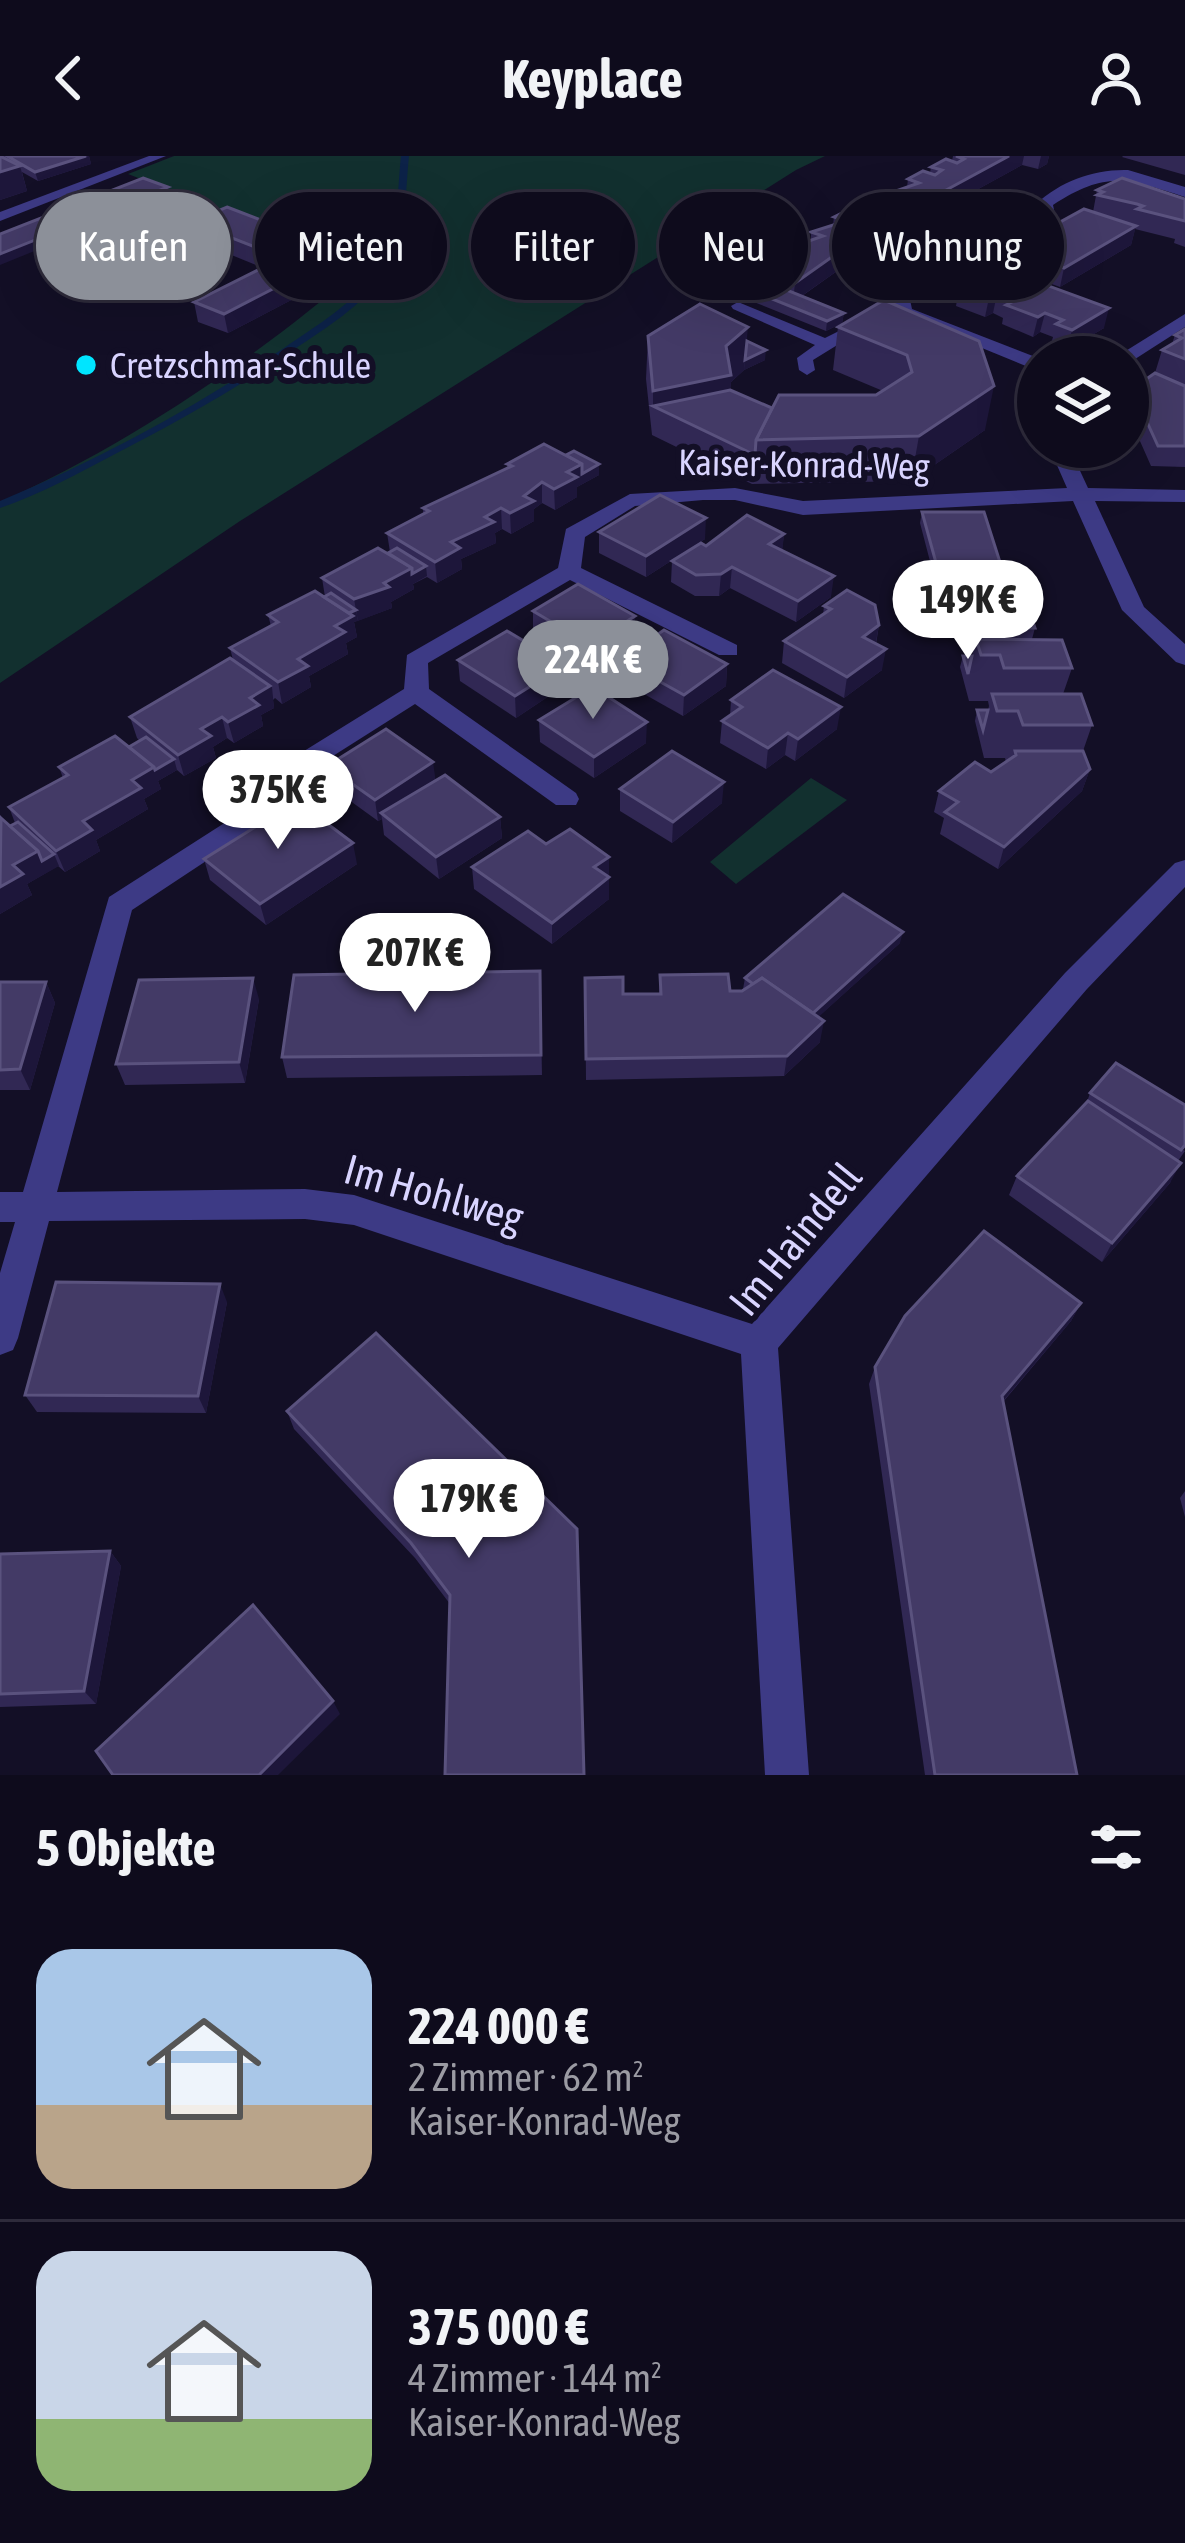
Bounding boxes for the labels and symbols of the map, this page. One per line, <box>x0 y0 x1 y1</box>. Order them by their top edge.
place label: Cretzschmar-Schule <box>110 344 371 386</box>
marker: Cretzschmar-Schule <box>73 352 99 378</box>
street label: Kaiser-Konrad-Weg <box>678 441 931 487</box>
pin: 149K € <box>870 560 1066 662</box>
pin: 224K € <box>495 620 691 722</box>
pin: 375K € <box>180 750 376 852</box>
pin: 207K € <box>317 913 513 1015</box>
street label: Im Hohlweg <box>339 1145 529 1241</box>
street label: Im Haindell <box>719 1153 871 1325</box>
pin: 179K € <box>371 1459 567 1561</box>

